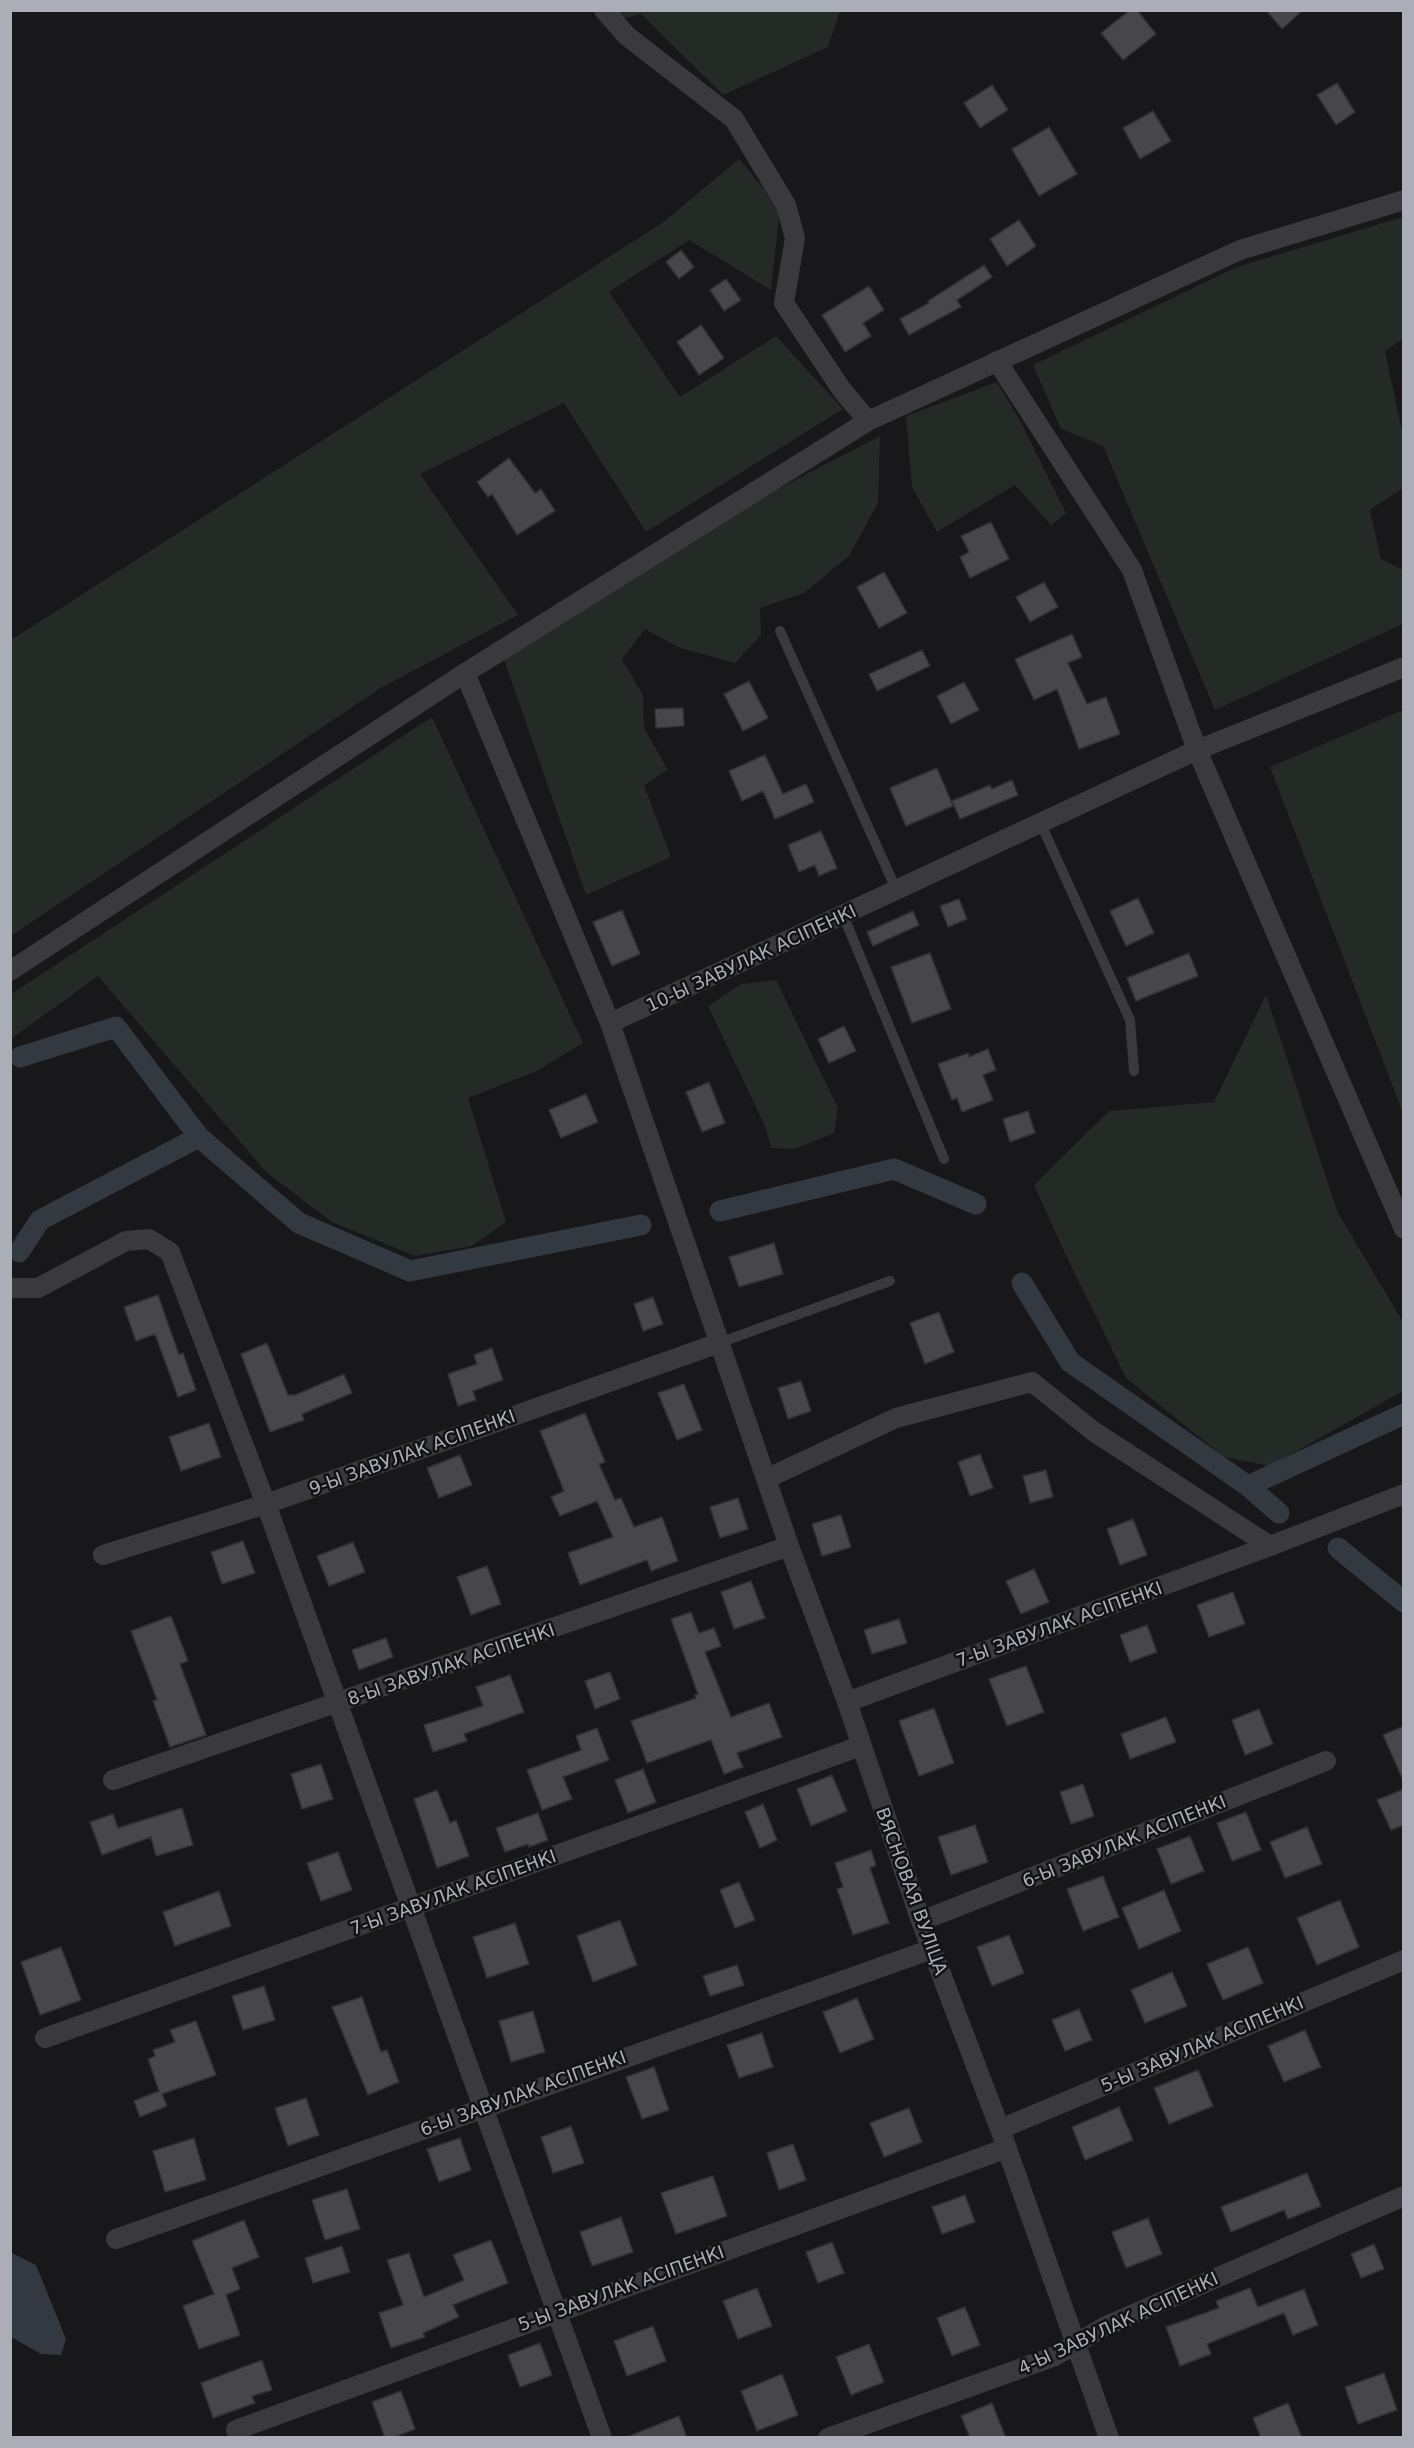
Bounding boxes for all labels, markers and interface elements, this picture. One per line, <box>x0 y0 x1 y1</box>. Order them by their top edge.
street label: 10-Ы ЗАВУЛАК АСІПЕНКІ <box>643 900 859 1016</box>
street label: 9-Ы ЗАВУЛАК АСІПЕНКІ <box>306 1405 518 1499</box>
street label: 7-Ы ЗАВУЛАК АСІПЕНКІ <box>953 1577 1165 1671</box>
street label: 8-Ы ЗАВУЛАК АСІПЕНКІ <box>345 1619 557 1709</box>
street label: 6-Ы ЗАВУЛАК АСІПЕНКІ <box>1019 1790 1229 1892</box>
street label: ВЯСНОВАЯ ВУЛІЦА <box>872 1804 952 1978</box>
street label: 7-Ы ЗАВУЛАК АСІПЕНКІ <box>347 1845 559 1939</box>
street label: 5-Ы ЗАВУЛАК АСІПЕНКІ <box>1098 1992 1306 2096</box>
street label: 6-Ы ЗАВУЛАК АСІПЕНКІ <box>417 2046 629 2140</box>
street label: 5-Ы ЗАВУЛАК АСІПЕНКІ <box>515 2241 727 2335</box>
street label: 4-Ы ЗАВУЛАК АСІПЕНКІ <box>1015 2267 1221 2379</box>

